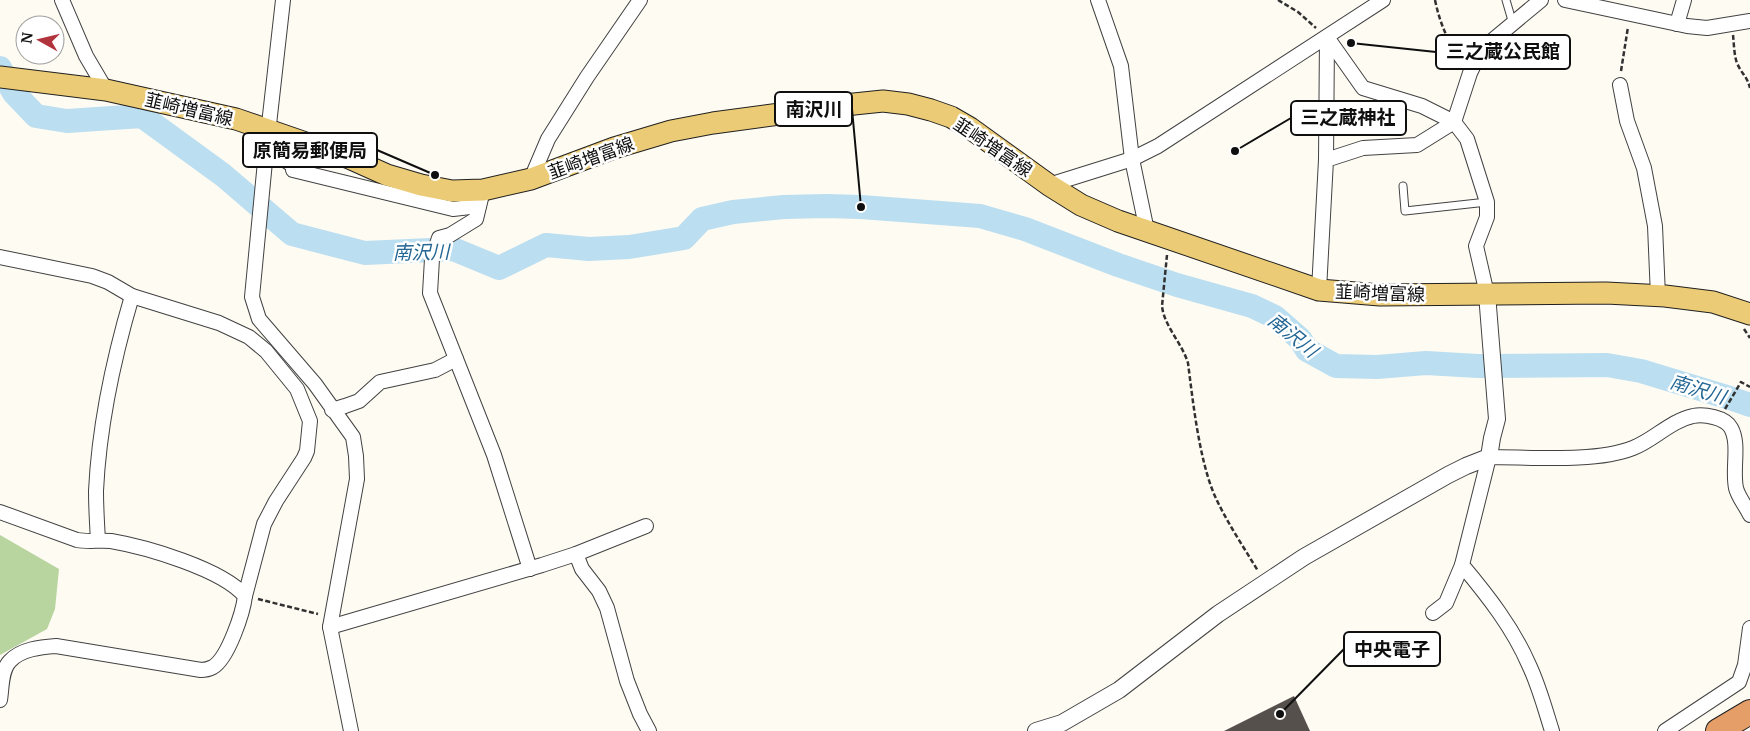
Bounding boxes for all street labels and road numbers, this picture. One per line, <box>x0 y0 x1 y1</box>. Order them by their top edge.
street label: 韮崎増富線 <box>143 88 235 130</box>
street label: 韮崎増富線 <box>949 112 1037 182</box>
street label: 韮崎増富線 <box>545 132 637 184</box>
street label: 韮崎増富線 <box>1335 280 1425 306</box>

